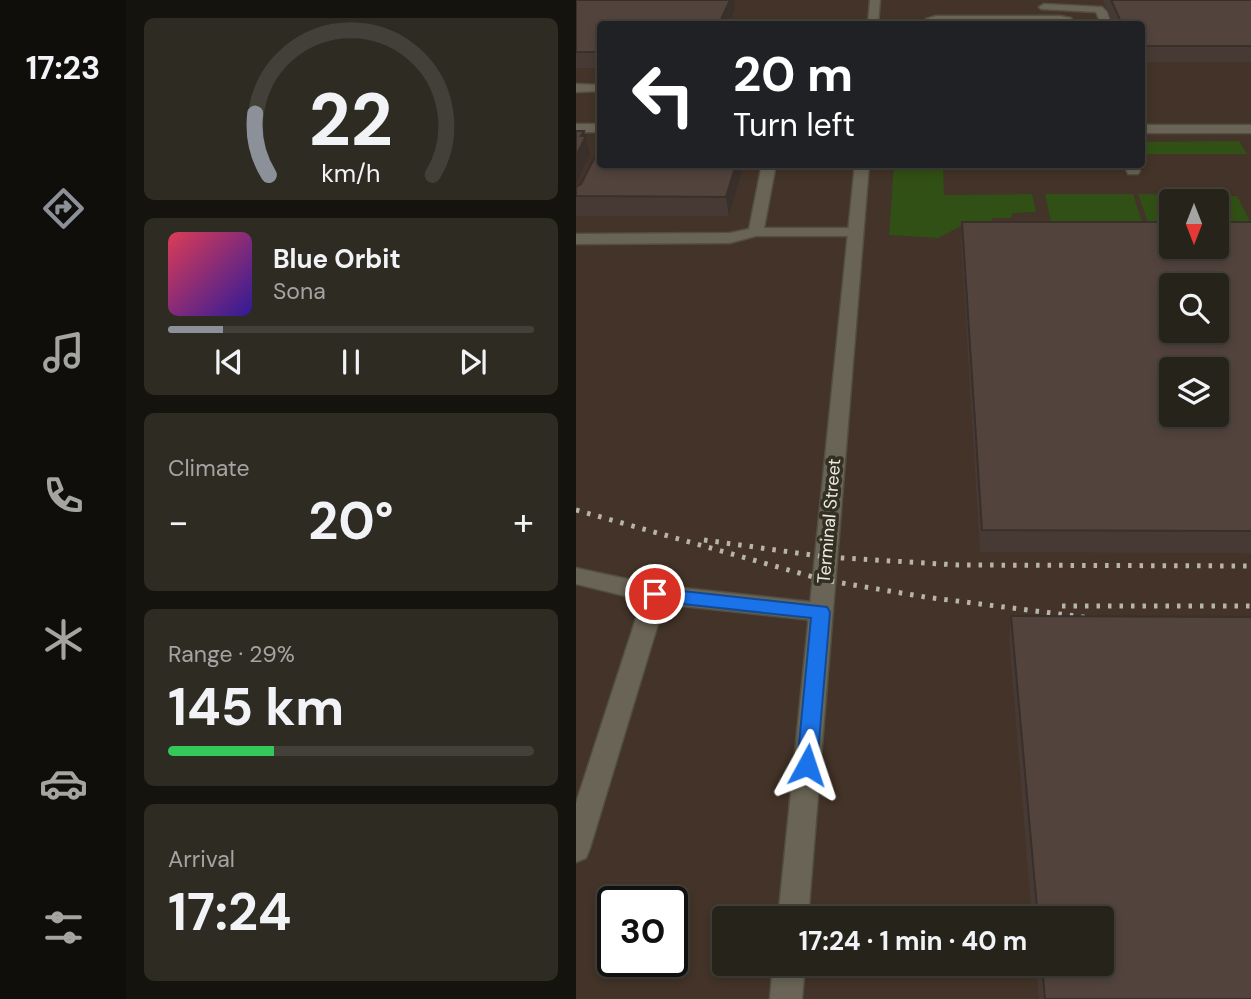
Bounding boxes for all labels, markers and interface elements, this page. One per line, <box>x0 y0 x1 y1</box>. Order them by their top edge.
text: 20 m <box>733 42 853 106</box>
text: 17:23 <box>26 47 100 89</box>
icon: left <box>618 49 709 140</box>
text: 22 <box>309 73 393 168</box>
text: Turn left <box>733 104 855 146</box>
text: km/h <box>321 157 381 190</box>
icon: directions <box>39 184 88 233</box>
north arrow <box>1159 189 1229 259</box>
map controls <box>1159 189 1229 427</box>
text: Blue Orbit <box>273 242 401 276</box>
button: search <box>1159 273 1229 343</box>
text: Sona <box>273 276 326 306</box>
icon: music <box>39 328 88 377</box>
icon: previous <box>210 343 248 381</box>
icon: pause <box>332 343 370 381</box>
icon: next <box>454 343 492 381</box>
button: layers <box>1159 357 1229 427</box>
text: Climate <box>168 453 250 483</box>
street label: Terminal Street <box>812 457 846 585</box>
icon: phone <box>39 471 88 520</box>
text: 20° <box>308 487 394 555</box>
text: − <box>168 497 189 547</box>
text: + <box>513 497 534 547</box>
pin <box>625 564 685 624</box>
icon: arrive <box>636 575 674 613</box>
icon: climate <box>39 615 88 664</box>
text: Range · 29% <box>168 639 295 669</box>
text: 145 km <box>168 673 344 741</box>
position arrow <box>770 728 844 802</box>
icon: car <box>39 759 88 808</box>
text: Arrival <box>168 844 235 874</box>
text: 17:24 <box>168 878 292 946</box>
speed limit sign: 30 <box>597 886 688 977</box>
icon: filters <box>39 903 88 952</box>
text: 17:24 · 1 min · 40 m <box>799 924 1027 958</box>

